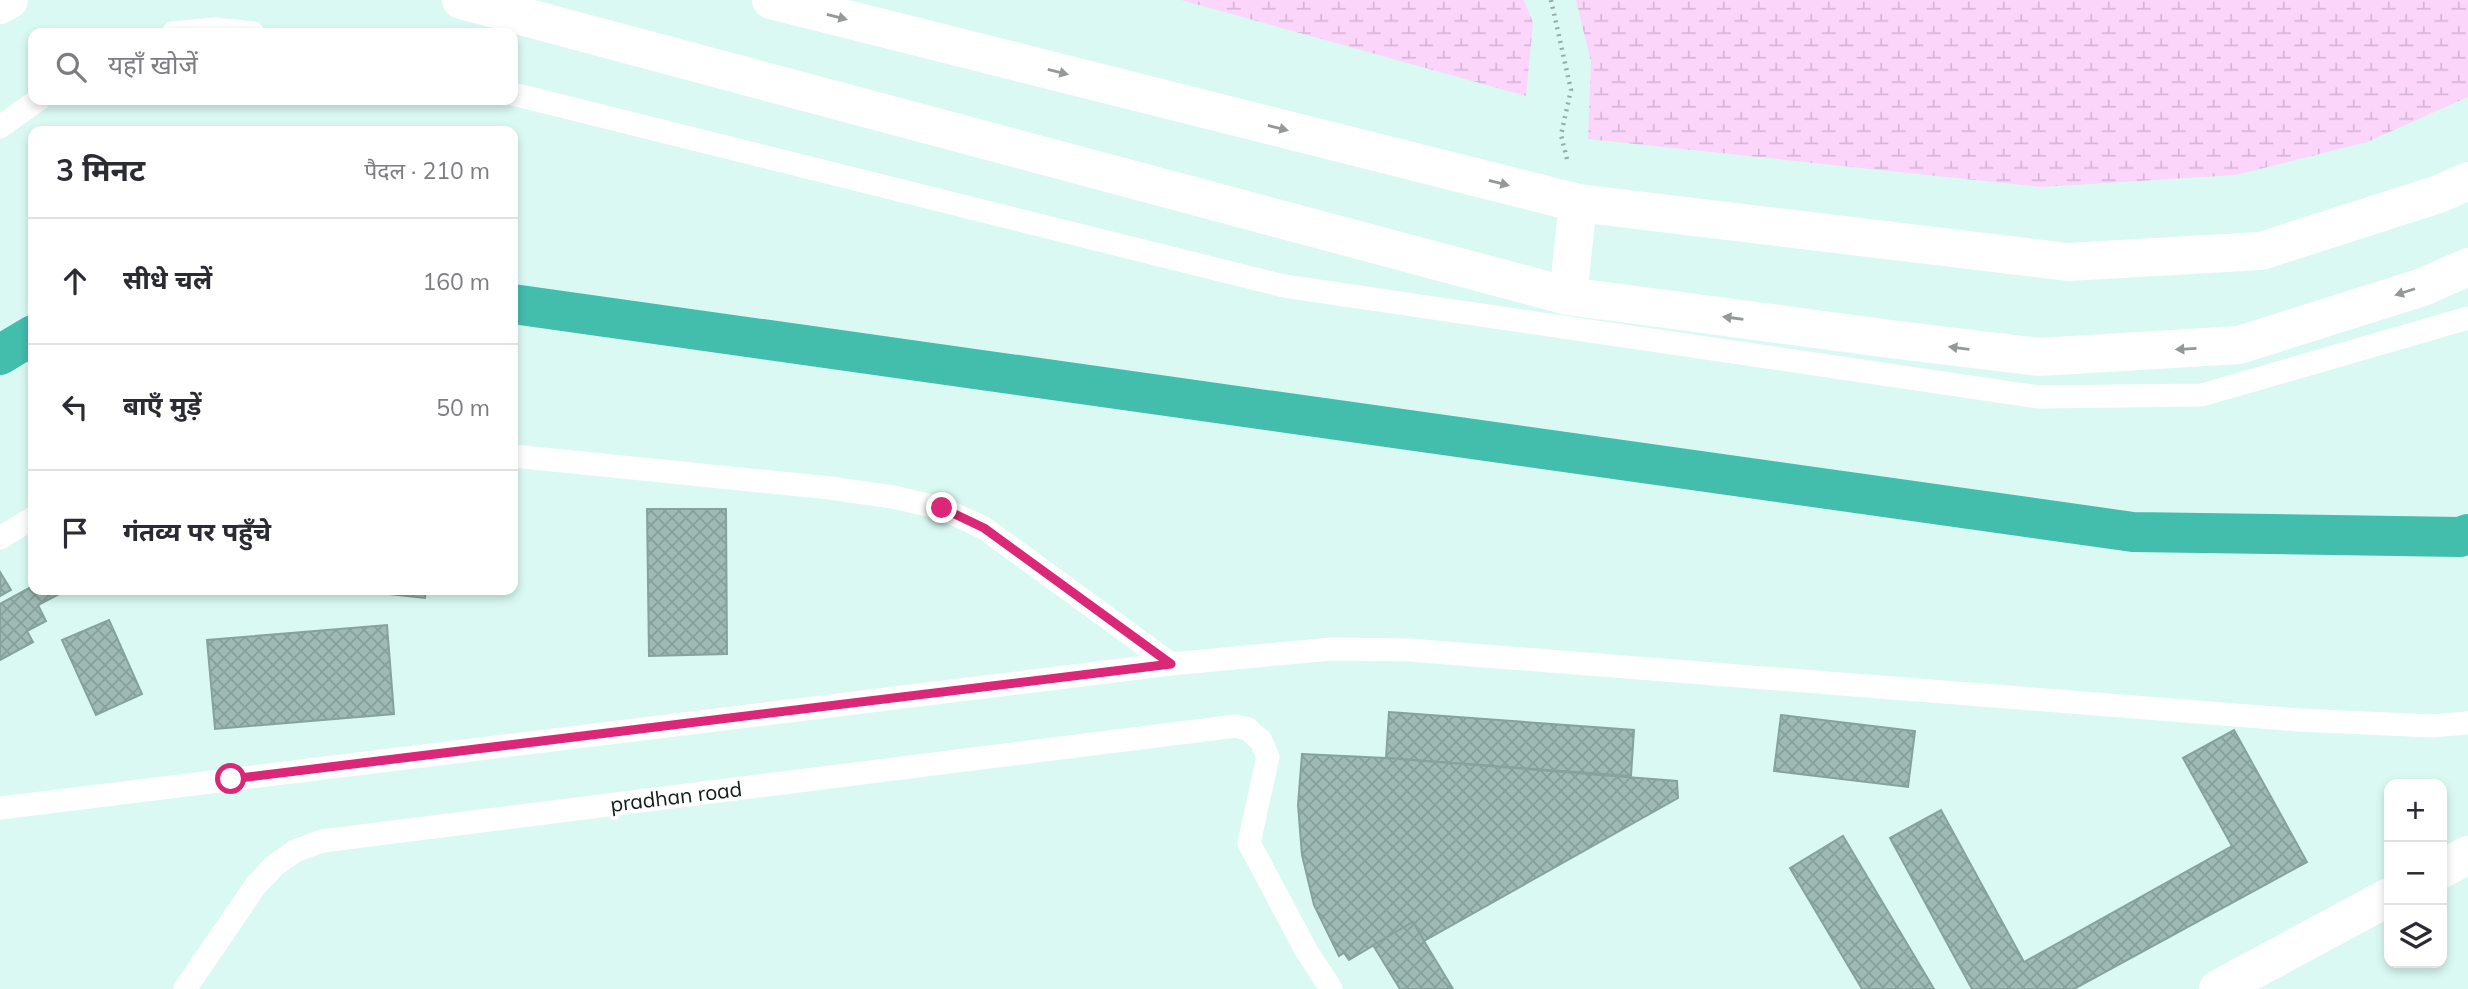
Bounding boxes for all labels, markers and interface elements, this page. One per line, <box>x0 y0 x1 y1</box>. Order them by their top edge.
one-way arrow <box>826 12 848 23</box>
search box <box>28 28 518 105</box>
icon: search <box>52 48 90 86</box>
text: यहाँ खोजें <box>108 48 198 81</box>
one-way arrow <box>1047 67 1069 78</box>
one-way arrow <box>1267 123 1289 134</box>
text: 3 मिनट <box>56 151 145 189</box>
text: पैदल · 210 m <box>364 156 490 185</box>
one-way arrow <box>1488 178 1510 189</box>
icon: ahead <box>56 262 94 300</box>
text: सीधे चलें <box>123 263 212 296</box>
text: 160 m <box>422 267 490 296</box>
one-way arrow <box>2394 288 2415 298</box>
one-way arrow <box>1722 312 1744 323</box>
one-way arrow <box>1948 342 1970 353</box>
one-way arrow <box>2174 343 2196 354</box>
icon: left <box>56 388 94 426</box>
text: बाएँ मुड़ें <box>123 389 201 422</box>
text: 50 m <box>436 393 490 422</box>
route end <box>926 492 957 523</box>
icon: arrive <box>56 514 94 552</box>
text: गंतव्य पर पहुँचे <box>123 515 271 548</box>
route start <box>215 763 246 794</box>
street label: pradhan road <box>609 775 743 817</box>
map controls <box>2384 779 2447 968</box>
button: + <box>2384 779 2447 842</box>
button: − <box>2384 842 2447 905</box>
button: layers <box>2384 905 2447 968</box>

